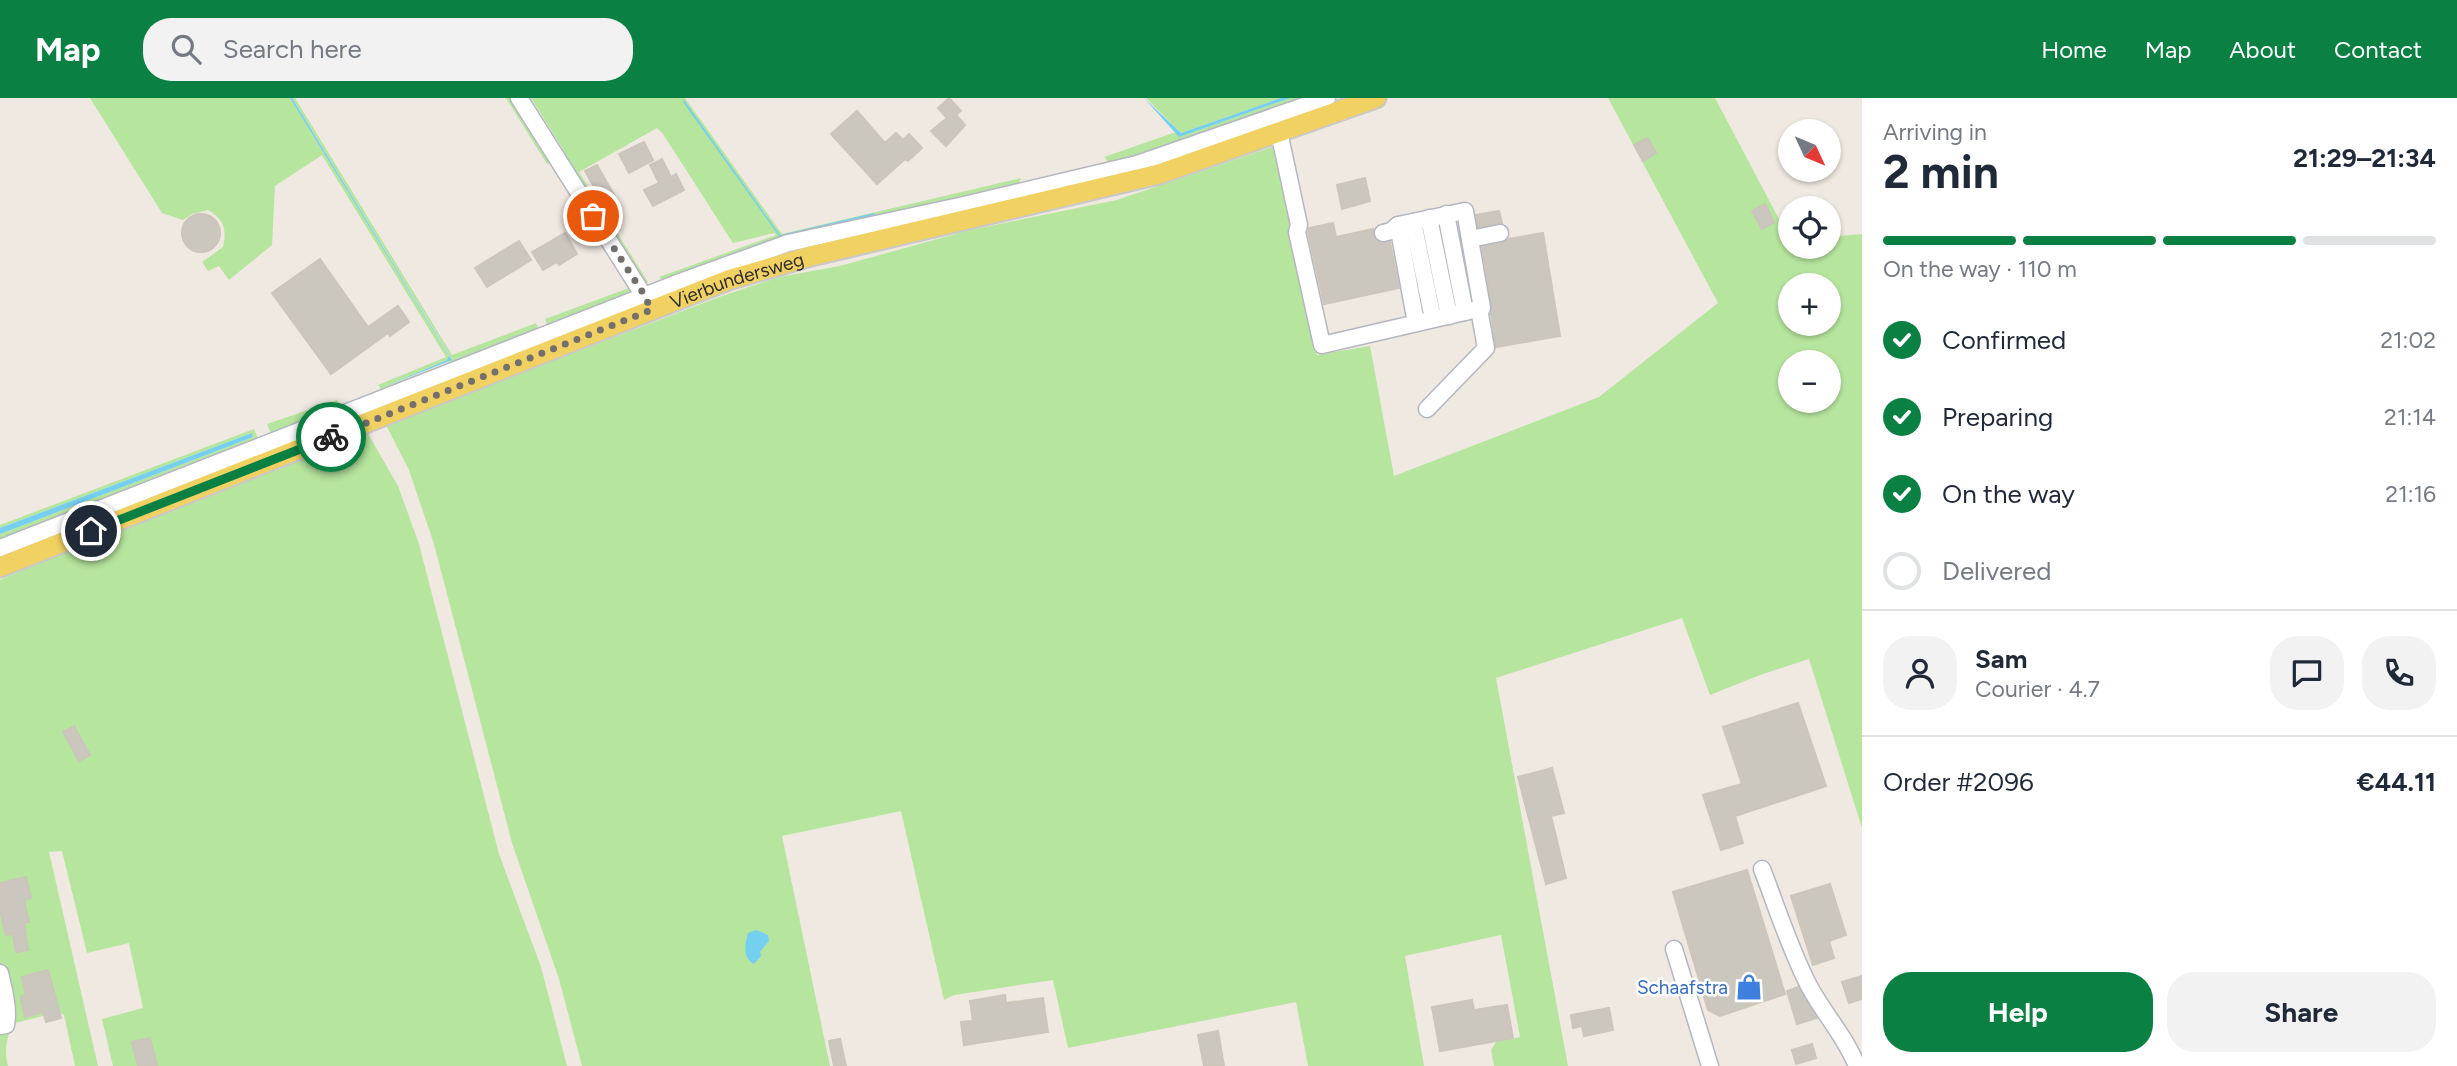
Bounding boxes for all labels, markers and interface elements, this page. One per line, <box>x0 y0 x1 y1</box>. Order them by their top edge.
search box <box>143 18 633 81</box>
text: Map <box>35 30 101 69</box>
icon: search <box>167 30 205 68</box>
text: Search here <box>223 33 362 65</box>
text: Home <box>2041 35 2107 64</box>
text: Map <box>2145 35 2191 64</box>
text: About <box>2229 35 2296 64</box>
text: Contact <box>2334 35 2422 64</box>
text: Arriving in <box>1883 118 1987 146</box>
north arrow <box>1778 119 1841 182</box>
map controls <box>1778 119 1841 413</box>
text: 21:29–21:34 <box>2293 142 2436 174</box>
text: 2 min <box>1883 144 1999 200</box>
pin <box>563 186 623 246</box>
button: locate <box>1778 196 1841 259</box>
icon: bag <box>574 197 612 235</box>
street label: Vierbundersweg <box>667 248 807 314</box>
text: On the way · 110 m <box>1883 255 2077 283</box>
button: + <box>1778 273 1841 336</box>
icon: check <box>1883 321 1921 359</box>
text: Confirmed <box>1942 324 2066 356</box>
text: 21:02 <box>2380 326 2436 354</box>
button: − <box>1778 350 1841 413</box>
icon: check <box>1883 398 1921 436</box>
text: Preparing <box>1942 401 2053 433</box>
courier <box>296 402 366 472</box>
text: 21:14 <box>2384 403 2436 431</box>
icon: bike <box>312 418 350 456</box>
icon: check <box>1883 475 1921 513</box>
text: On the way <box>1942 478 2075 510</box>
text: 21:16 <box>2385 480 2436 508</box>
pin <box>61 501 121 561</box>
icon: home <box>72 512 110 550</box>
text: Delivered <box>1942 555 2051 587</box>
button: person <box>1883 636 1957 710</box>
button: chat <box>2270 636 2344 710</box>
button: phone <box>2362 636 2436 710</box>
text: Sam <box>1975 643 2027 675</box>
text: Courier · 4.7 <box>1975 675 2100 703</box>
text: Order #2096 <box>1883 766 2034 798</box>
text: €44.11 <box>2357 766 2436 798</box>
shop icon: Schaafstra <box>1734 972 1764 1002</box>
button: Help <box>1883 972 2153 1052</box>
button: Share <box>2167 972 2436 1052</box>
place label: Schaafstra <box>1637 976 1728 999</box>

